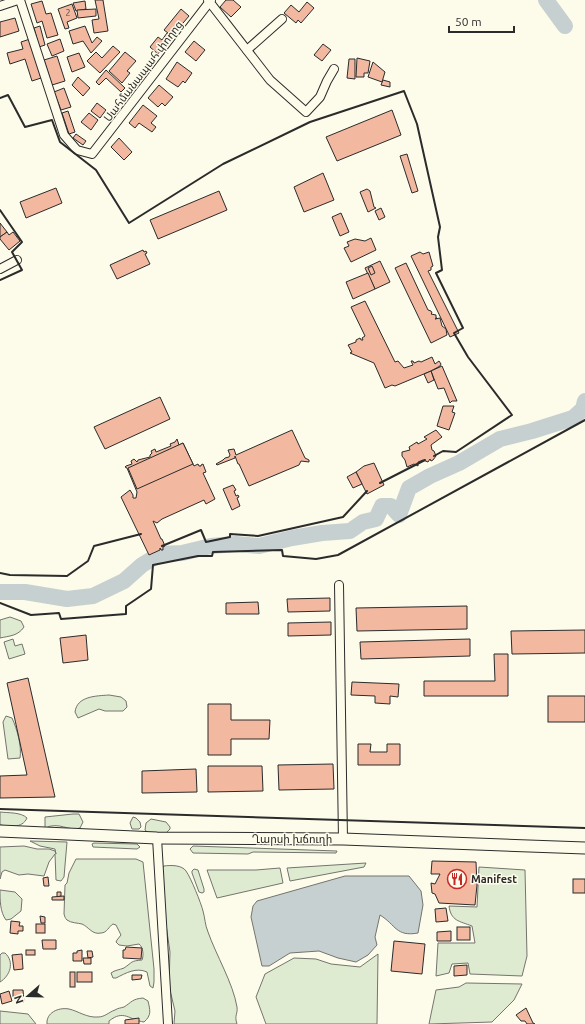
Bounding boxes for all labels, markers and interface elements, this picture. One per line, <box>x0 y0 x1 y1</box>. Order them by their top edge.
house number: 2 <box>65 8 71 18</box>
scale bar <box>449 8 514 34</box>
text: 50 m <box>455 15 482 28</box>
street label: Սահմանապահ փողոց <box>101 18 186 124</box>
street label: Ղարսի խճուղի <box>252 833 332 846</box>
restaurant icon: Manifest <box>446 868 468 890</box>
place label: Manifest <box>471 873 517 885</box>
north arrow <box>8 976 48 1016</box>
text: N <box>12 994 26 1005</box>

